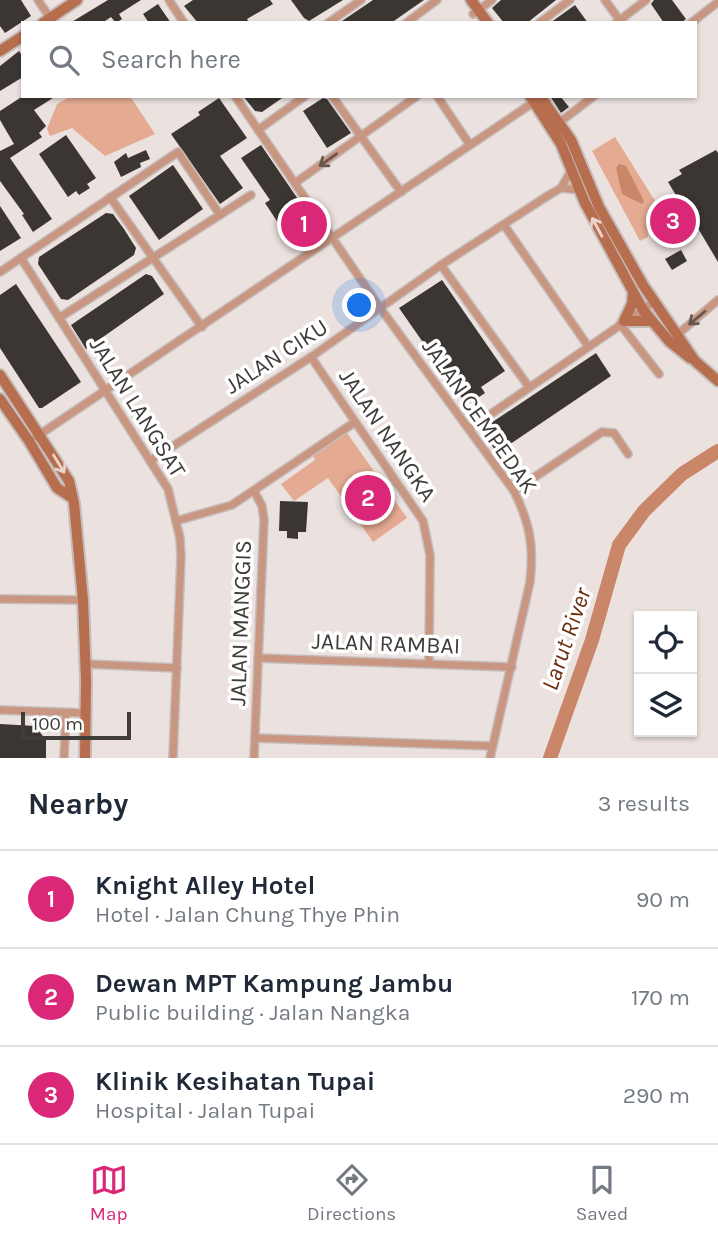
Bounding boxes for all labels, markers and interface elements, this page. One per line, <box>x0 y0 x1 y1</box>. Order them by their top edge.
search box <box>21 21 697 98</box>
icon: search <box>45 41 83 79</box>
text: Search here <box>101 44 241 75</box>
one-way arrow <box>319 153 338 167</box>
pin: 3 <box>650 195 696 247</box>
pin: 1 <box>281 198 327 250</box>
one-way arrow <box>590 217 603 238</box>
your location <box>342 288 376 322</box>
one-way arrow <box>689 310 707 326</box>
street label: JALAN CIKU <box>220 313 333 400</box>
street label: JALAN LANGSAT <box>84 332 192 483</box>
street label: JALAN CEMPEDAK <box>416 334 543 499</box>
street label: JALAN NANGKA <box>333 364 442 507</box>
one-way arrow <box>52 454 66 474</box>
pin: 2 <box>345 472 391 524</box>
street label: JALAN MANGGIS <box>224 540 257 706</box>
water label: Larut River <box>535 583 597 694</box>
map controls <box>634 611 697 737</box>
button: locate <box>634 611 697 674</box>
street label: JALAN RAMBAI <box>311 627 461 660</box>
button: layers <box>634 674 697 737</box>
scale bar <box>21 709 131 741</box>
text: 100 m <box>32 713 83 735</box>
text: Nearby <box>28 786 128 822</box>
text: 3 results <box>598 790 690 817</box>
text: Knight Alley Hotel <box>95 870 315 901</box>
text: 1 <box>47 886 55 913</box>
text: 90 m <box>636 886 690 913</box>
text: Hotel · Jalan Chung Thye Phin <box>95 901 400 928</box>
text: Dewan MPT Kampung Jambu <box>95 968 453 999</box>
text: 2 <box>44 984 58 1011</box>
text: 170 m <box>631 984 690 1011</box>
text: Public building · Jalan Nangka <box>95 999 410 1026</box>
text: Klinik Kesihatan Tupai <box>95 1066 375 1097</box>
text: 3 <box>44 1082 58 1109</box>
text: 290 m <box>623 1082 690 1109</box>
text: Hospital · Jalan Tupai <box>95 1097 315 1124</box>
tab: Map <box>90 1161 128 1225</box>
tab: Directions <box>307 1161 396 1225</box>
tab: Saved <box>576 1161 628 1225</box>

